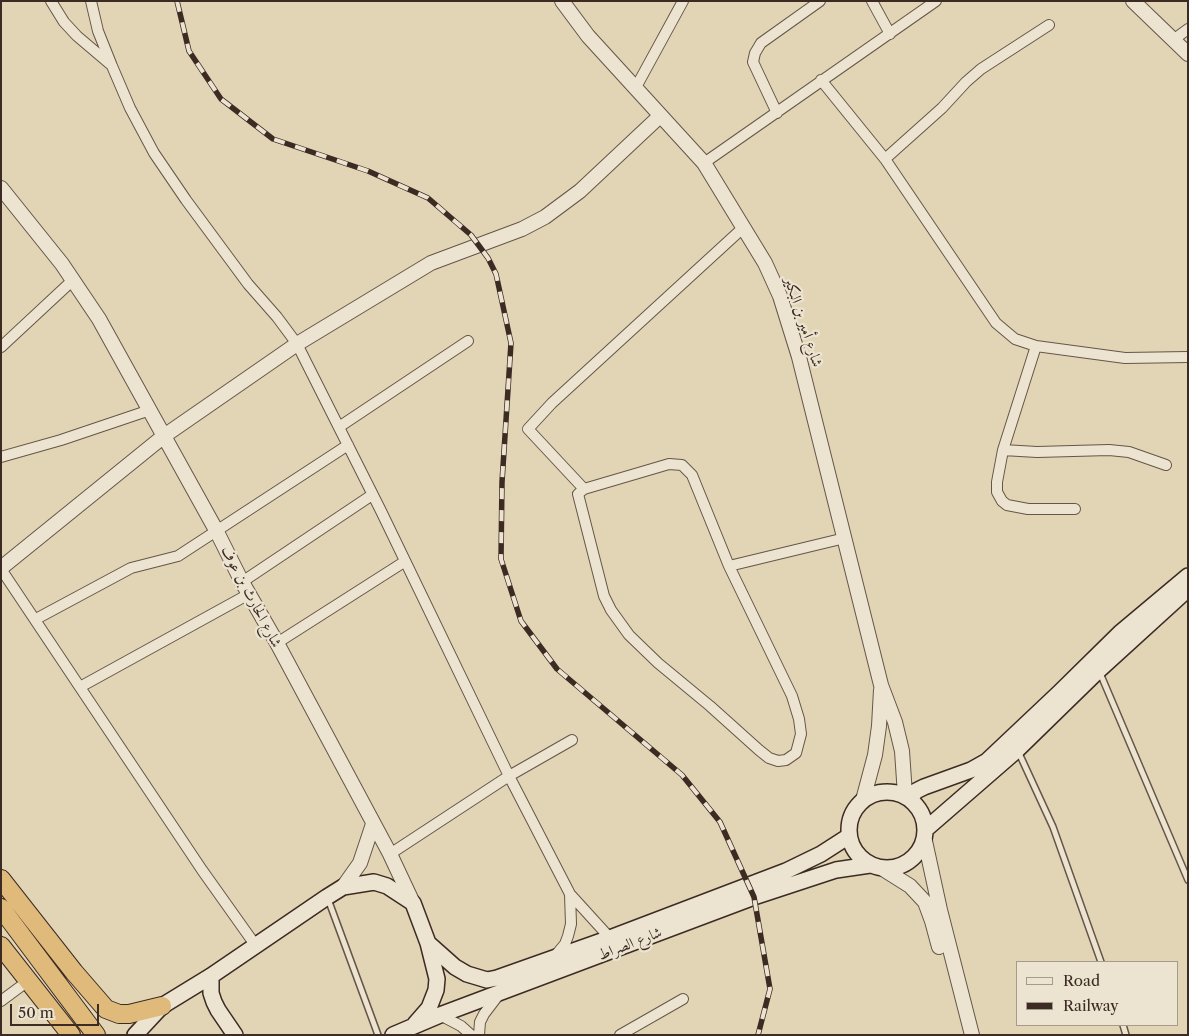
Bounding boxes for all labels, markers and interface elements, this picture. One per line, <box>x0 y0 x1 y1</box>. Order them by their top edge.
street label: شارع أمير بن البكير <box>780 275 826 369</box>
street label: شارع الحارث بن عوف <box>217 543 285 651</box>
street label: شارع الصراط <box>596 924 664 964</box>
legend <box>1016 961 1179 1026</box>
text: Road <box>1063 971 1100 990</box>
scale bar <box>12 994 101 1026</box>
text: Railway <box>1063 996 1119 1015</box>
text: 50 m <box>18 1003 54 1022</box>

